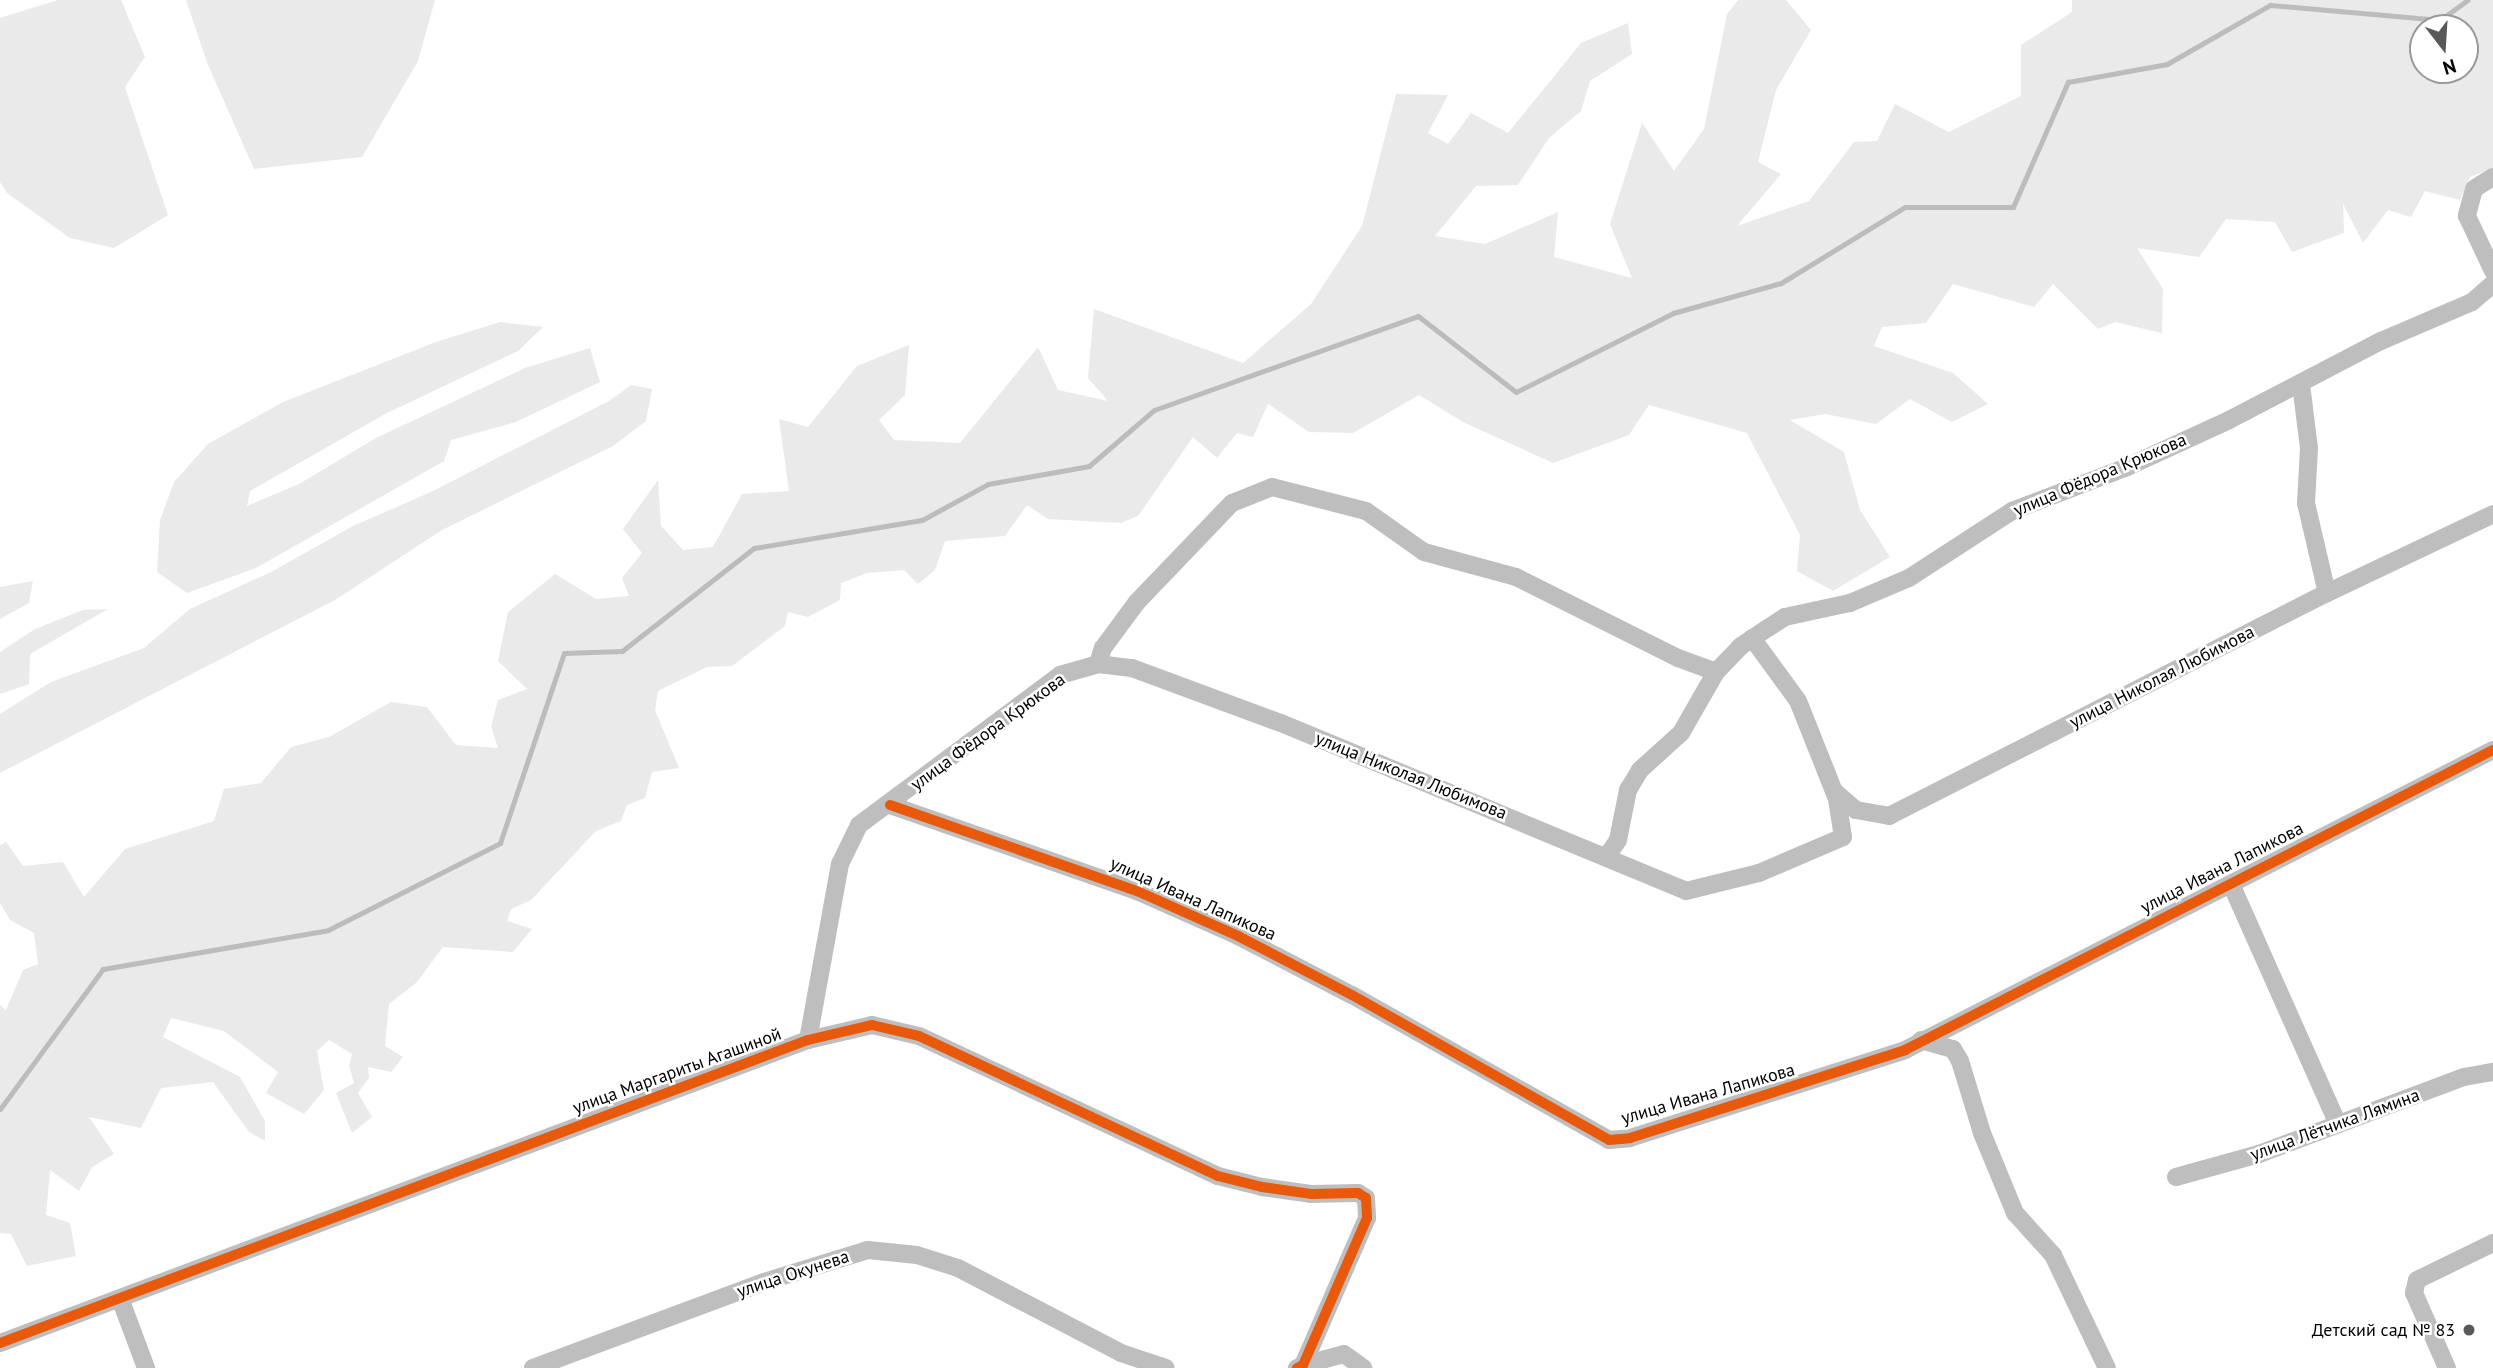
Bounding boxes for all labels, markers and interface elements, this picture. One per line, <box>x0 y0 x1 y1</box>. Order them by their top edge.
north arrow <box>2409 14 2479 84</box>
text: N <box>2440 54 2459 80</box>
street label: улица Фёдора Крюкова <box>2010 429 2190 521</box>
street label: улица Николая Любимова <box>2066 621 2258 733</box>
street label: улица Фёдора Крюкова <box>906 669 1070 795</box>
street label: улица Николая Любимова <box>1312 728 1510 824</box>
street label: улица Ивана Лапикова <box>2137 818 2307 918</box>
street label: улица Ивана Лапикова <box>1106 853 1280 945</box>
street label: улица Маргариты Агашиной <box>570 1023 784 1119</box>
street label: улица Ивана Лапикова <box>1619 1059 1797 1129</box>
street label: улица Лётчика Лямина <box>2247 1084 2423 1166</box>
street label: улица Окунева <box>734 1246 852 1302</box>
place label: Детский сад № 83 <box>2312 1319 2455 1341</box>
marker: Детский сад № 83 <box>2461 1322 2477 1338</box>

